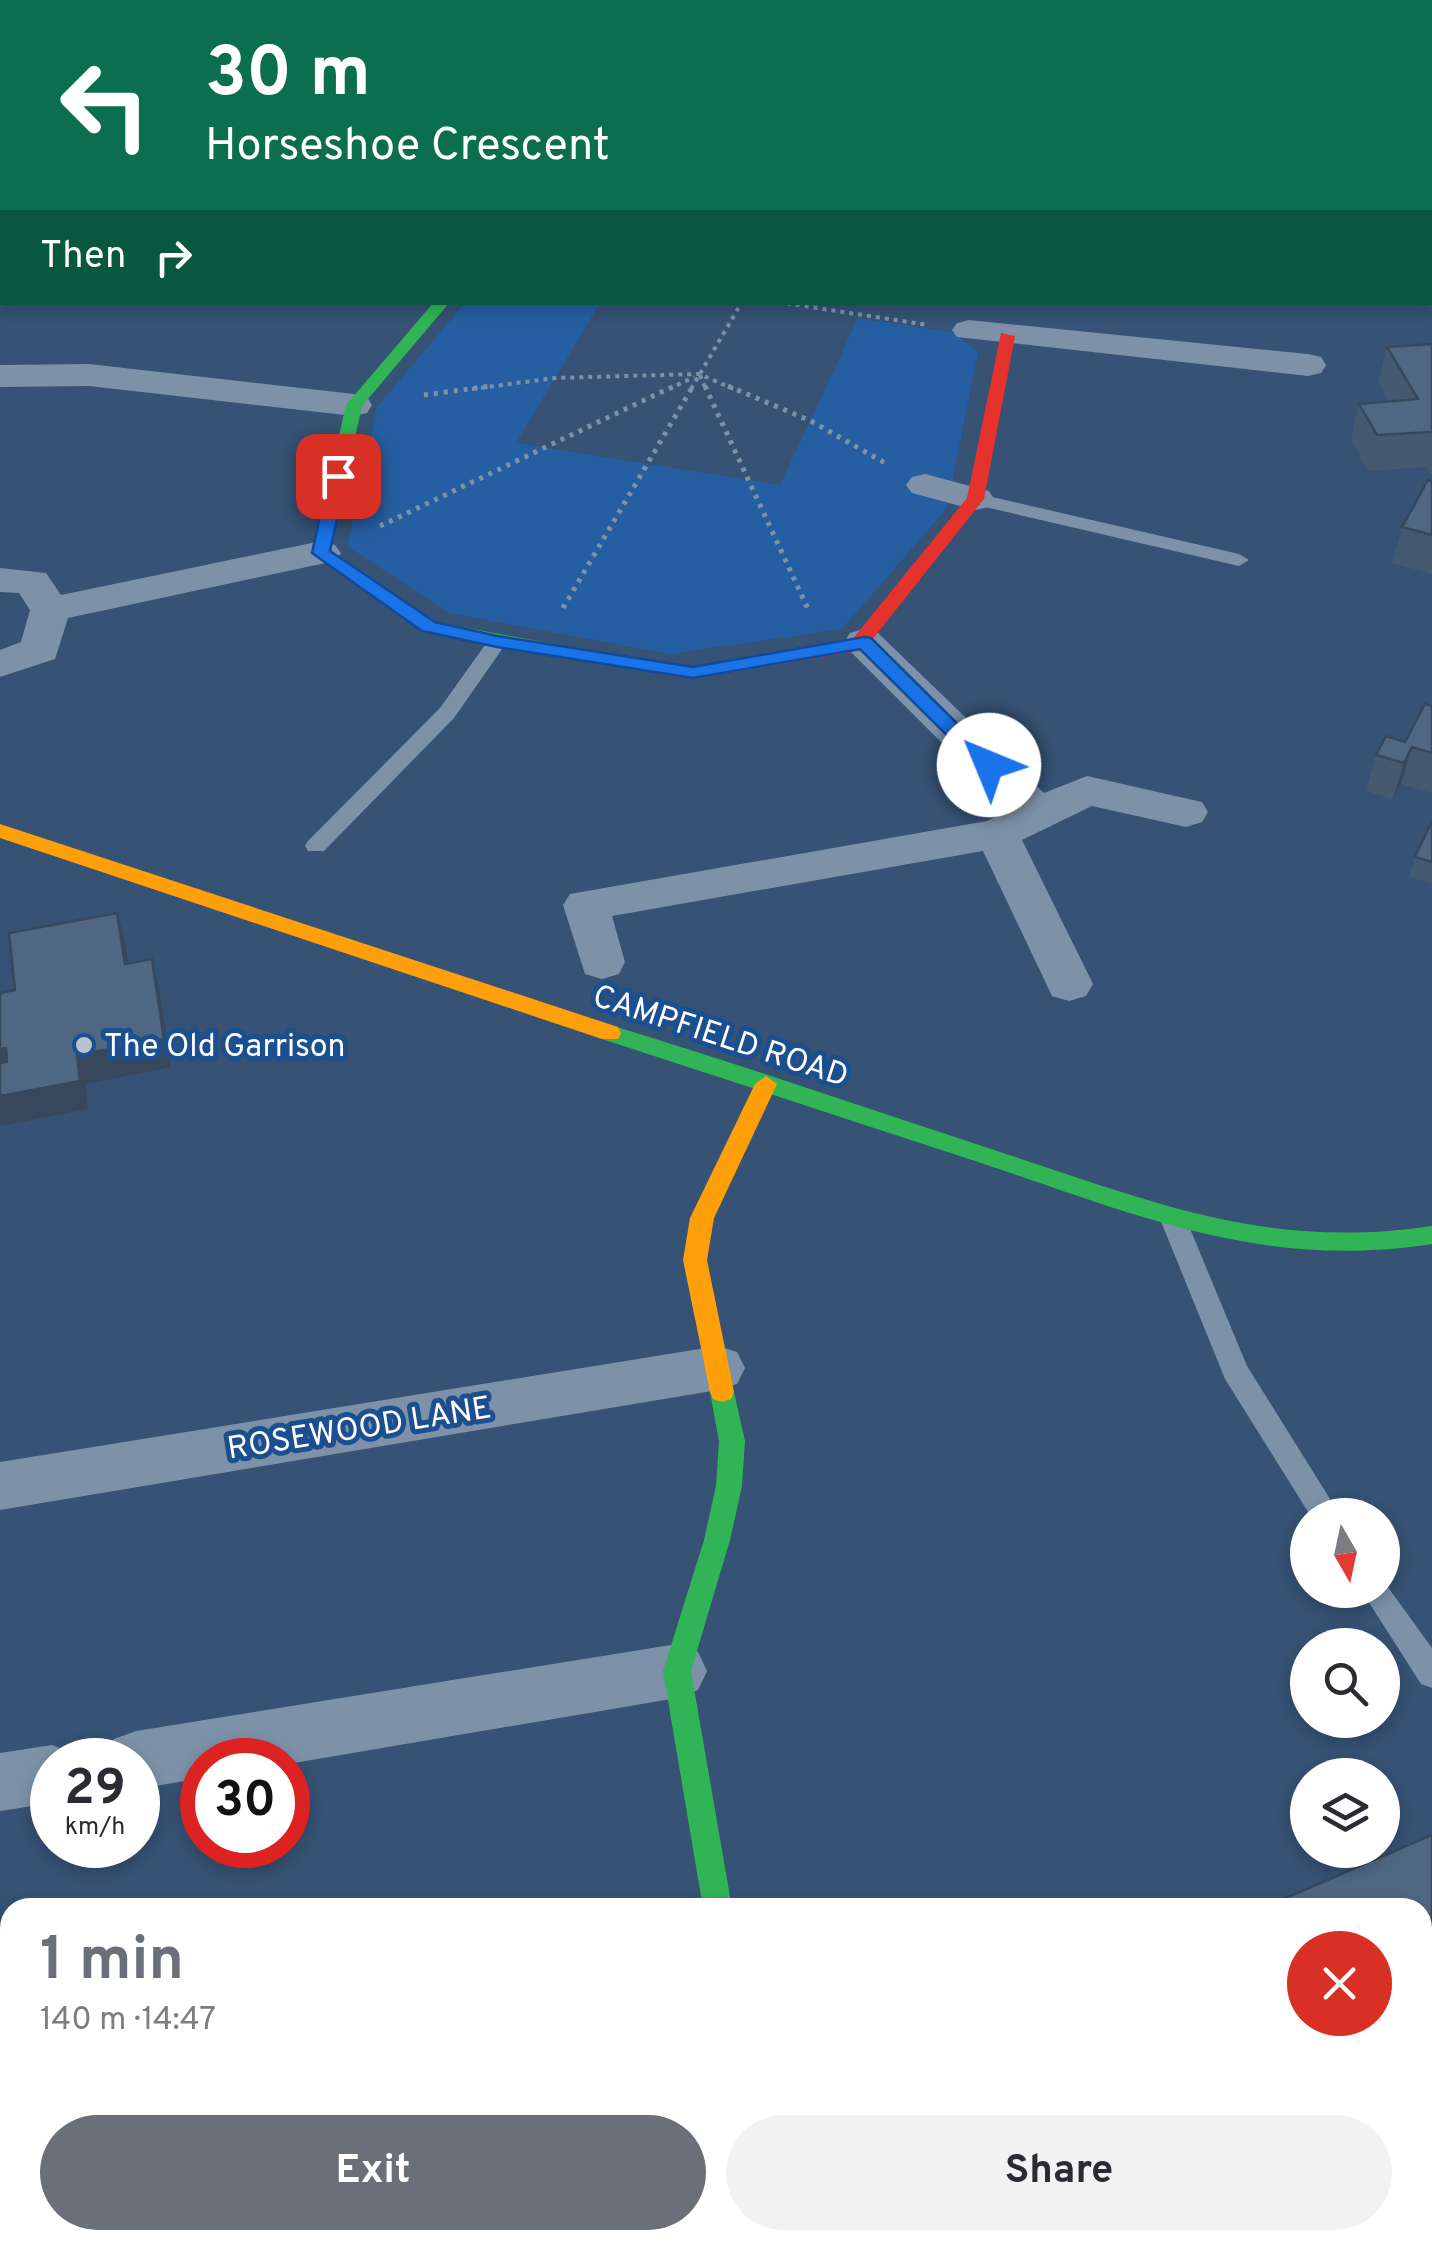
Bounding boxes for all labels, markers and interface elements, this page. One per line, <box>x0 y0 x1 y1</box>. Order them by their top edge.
text: 30 m <box>205 32 371 121</box>
icon: left <box>40 40 170 170</box>
text: Horseshoe Crescent <box>205 119 610 176</box>
icon: right <box>146 230 201 285</box>
text: Then <box>40 233 126 282</box>
pin <box>296 434 381 519</box>
icon: arrive <box>311 449 366 504</box>
position arrow <box>937 713 1041 817</box>
street label: CAMPFIELD ROAD <box>587 978 853 1098</box>
place label: The Old Garrison <box>104 1028 346 1068</box>
marker: The Old Garrison <box>73 1034 95 1056</box>
street label: ROSEWOOD LANE <box>225 1389 494 1471</box>
north arrow <box>1290 1498 1400 1608</box>
map controls <box>1290 1498 1400 1868</box>
button: search <box>1290 1628 1400 1738</box>
speed limit sign: 30 <box>180 1738 310 1868</box>
button: layers <box>1290 1758 1400 1868</box>
text: 29 <box>64 1759 126 1822</box>
text: km/h <box>65 1812 125 1844</box>
text: 1 min <box>40 1925 184 2001</box>
button: close <box>1287 1931 1392 2036</box>
text: 140 m · 14:47 <box>40 2001 216 2041</box>
button: Exit <box>40 2115 706 2230</box>
button: Share <box>726 2115 1392 2230</box>

